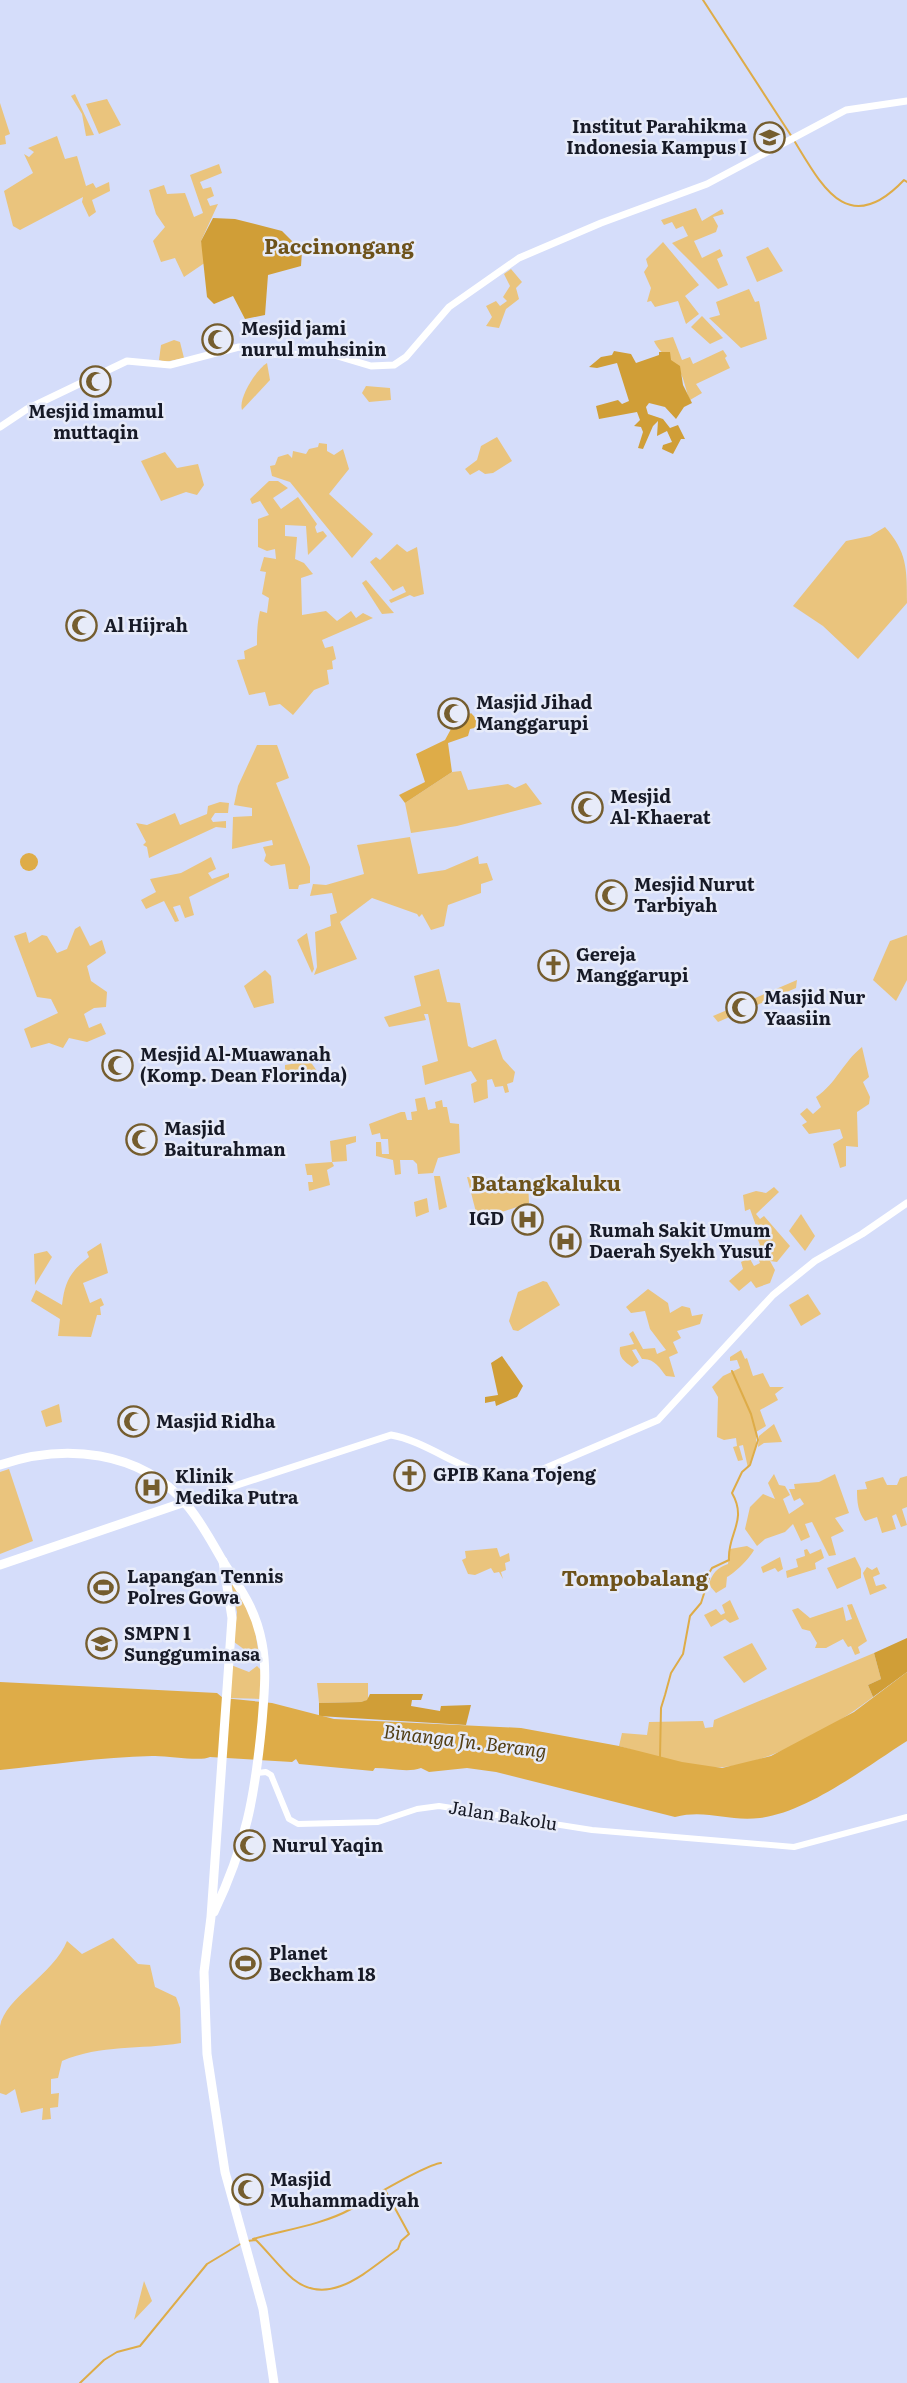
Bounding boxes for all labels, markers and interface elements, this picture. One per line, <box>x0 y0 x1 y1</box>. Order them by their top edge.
place label: Institut Parahikma Indonesia Kampus I <box>566 112 748 160</box>
school or university icon: Institut Parahikma Indonesia Kampus I <box>753 120 787 154</box>
district label: Paccinongang <box>264 229 414 260</box>
place label: Mesjid jami nurul muhsinin <box>241 314 387 362</box>
mosque icon: Mesjid jami nurul muhsinin <box>201 322 235 356</box>
mosque icon: Mesjid imamul muttaqin <box>79 365 113 399</box>
place label: Mesjid imamul muttaqin <box>28 397 164 445</box>
mosque icon: Al Hijrah <box>64 609 98 643</box>
place label: Al Hijrah <box>104 611 188 638</box>
place label: Masjid Jihad Manggarupi <box>476 688 592 736</box>
mosque icon: Masjid Jihad Manggarupi <box>436 696 470 730</box>
place label: Mesjid Al-Khaerat <box>610 782 711 830</box>
mosque icon: Mesjid Al-Khaerat <box>570 790 604 824</box>
place label: Mesjid Nurut Tarbiyah <box>634 870 755 918</box>
mosque icon: Mesjid Nurut Tarbiyah <box>594 878 628 912</box>
place label: Gereja Manggarupi <box>576 940 689 988</box>
church icon: Gereja Manggarupi <box>536 948 570 982</box>
place label: Masjid Nur Yaasiin <box>764 983 866 1031</box>
mosque icon: Masjid Nur Yaasiin <box>724 991 758 1025</box>
place label: Mesjid Al-Muawanah (Komp. Dean Florinda) <box>140 1040 347 1088</box>
mosque icon: Mesjid Al-Muawanah (Komp. Dean Florinda) <box>100 1048 134 1082</box>
place label: Masjid Baiturahman <box>164 1114 286 1162</box>
mosque icon: Masjid Baiturahman <box>124 1122 158 1156</box>
district label: Batangkaluku <box>471 1166 621 1197</box>
hospital icon: IGD <box>510 1202 544 1236</box>
place label: IGD <box>469 1204 504 1231</box>
place label: Rumah Sakit Umum Daerah Syekh Yusuf <box>589 1216 774 1264</box>
hospital icon: Rumah Sakit Umum Daerah Syekh Yusuf <box>549 1224 583 1258</box>
mosque icon: Masjid Ridha <box>116 1405 150 1439</box>
place label: Masjid Ridha <box>156 1407 276 1434</box>
church icon: GPIB Kana Tojeng <box>393 1458 427 1492</box>
place label: GPIB Kana Tojeng <box>433 1460 597 1487</box>
place label: Klinik Medika Putra <box>175 1462 299 1510</box>
hospital icon: Klinik Medika Putra <box>135 1470 169 1504</box>
district label: Tompobalang <box>561 1561 709 1592</box>
place label: Lapangan Tennis Polres Gowa <box>127 1562 283 1610</box>
sports icon: Lapangan Tennis Polres Gowa <box>87 1570 121 1604</box>
place label: SMPN 1 Sungguminasa <box>124 1619 261 1667</box>
school or university icon: SMPN 1 Sungguminasa <box>84 1627 118 1661</box>
water label: Binanga Jn. Berang <box>382 1716 548 1764</box>
street label: Jalan Bakolu <box>447 1793 560 1836</box>
mosque icon: Nurul Yaqin <box>232 1829 266 1863</box>
place label: Nurul Yaqin <box>272 1831 384 1858</box>
place label: Planet Beckham 18 <box>269 1939 376 1987</box>
sports icon: Planet Beckham 18 <box>229 1947 263 1981</box>
place label: Masjid Muhammadiyah <box>270 2165 419 2213</box>
mosque icon: Masjid Muhammadiyah <box>230 2173 264 2207</box>

